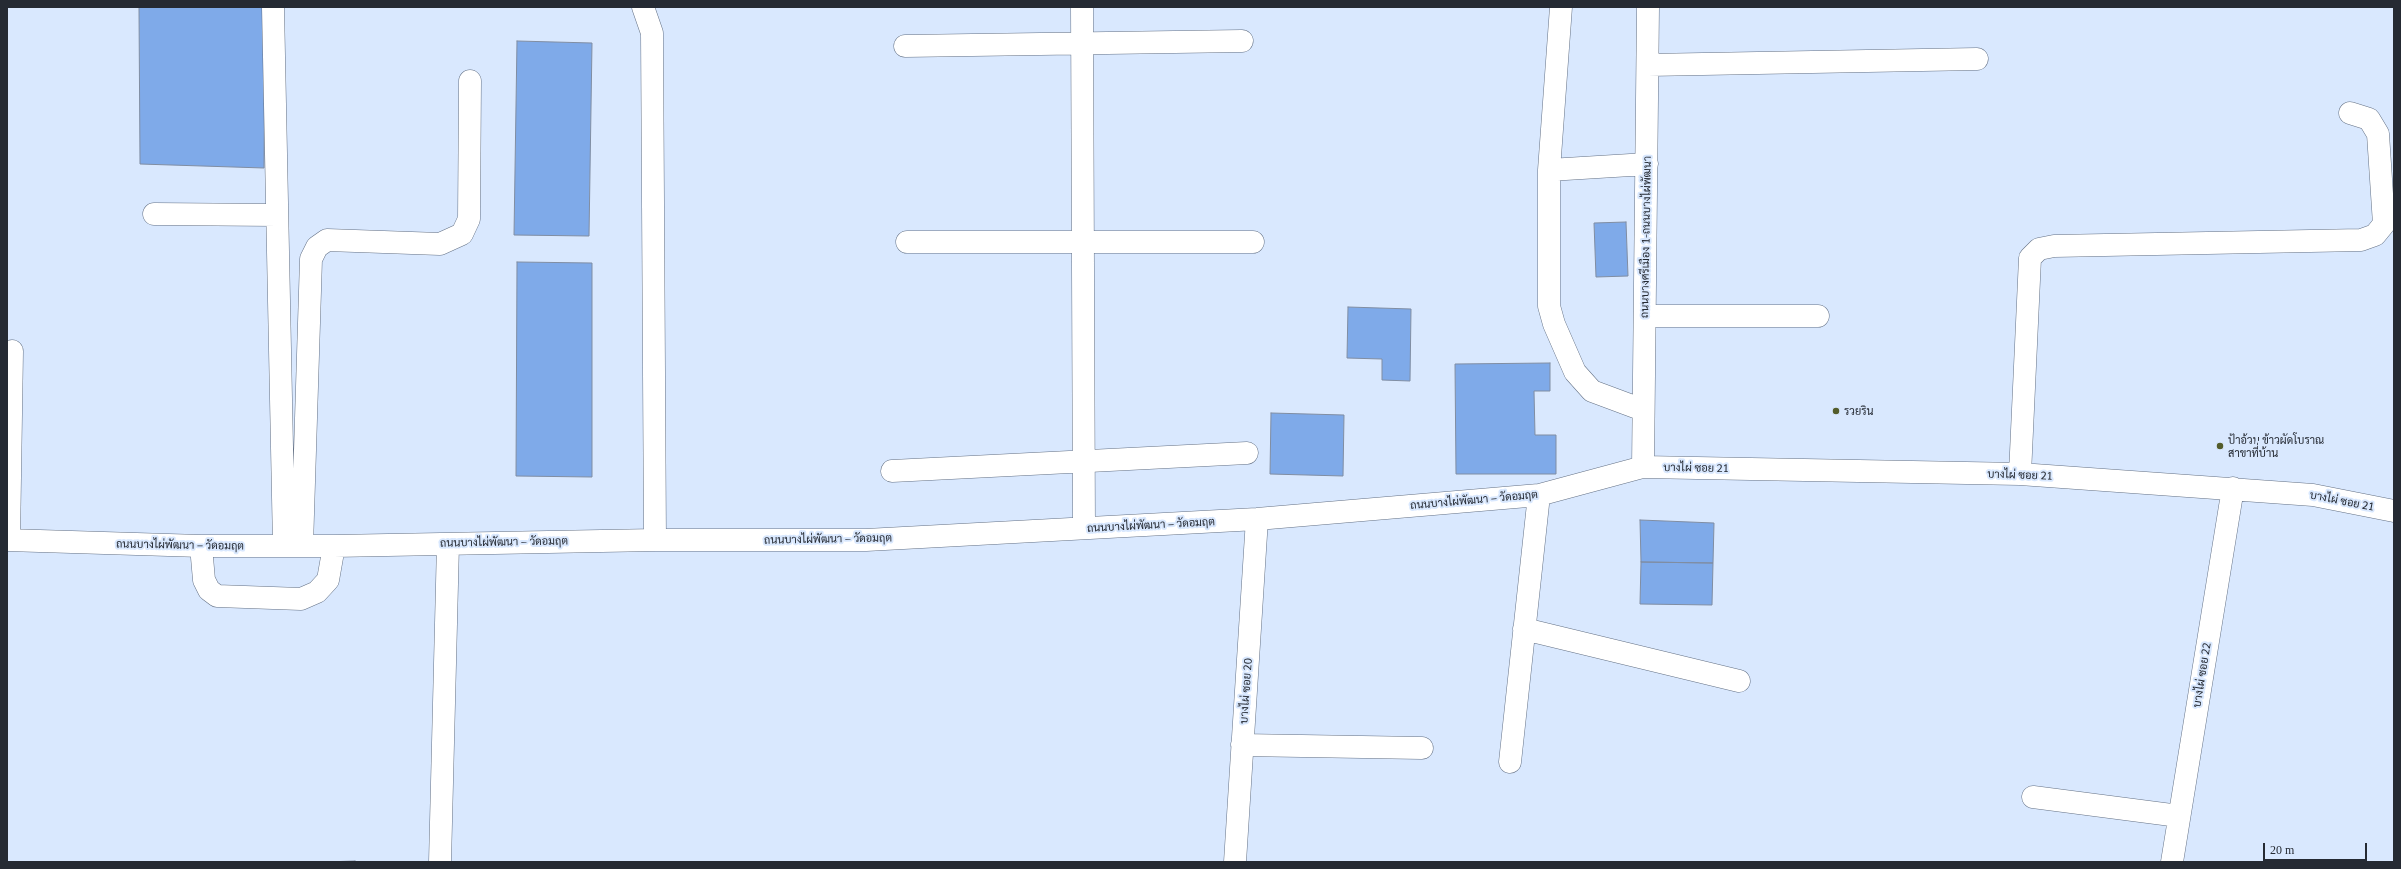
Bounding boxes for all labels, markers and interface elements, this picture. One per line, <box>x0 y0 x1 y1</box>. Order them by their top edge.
street label: ถนนบางศรีเมือง 1-ถนนบางไผ่พัฒนา <box>1638 156 1654 318</box>
place label: รวยริน <box>1844 404 1874 418</box>
marker: รวยริน <box>1831 406 1841 416</box>
place label: ป้าอ้วน ข้าวผัดโบราณ สาขาที่บ้าน <box>2228 433 2324 459</box>
marker: ป้าอ้วน ข้าวผัดโบราณ สาขาที่บ้าน <box>2215 441 2225 451</box>
street label: บางไผ่ ซอย 21 <box>1663 461 1729 475</box>
street label: บางไผ่ ซอย 21 <box>1987 467 2053 483</box>
street label: ถนนบางไผ่พัฒนา – วัดอมฤต <box>1410 488 1538 512</box>
street label: บางไผ่ ซอย 21 <box>2309 488 2375 514</box>
street label: ถนนบางไผ่พัฒนา – วัดอมฤต <box>1087 515 1215 535</box>
street label: ถนนบางไผ่พัฒนา – วัดอมฤต <box>764 531 892 547</box>
street label: ถนนบางไผ่พัฒนา – วัดอมฤต <box>440 534 568 550</box>
street label: ถนนบางไผ่พัฒนา – วัดอมฤต <box>116 537 244 553</box>
street label: บางไผ่ ซอย 22 <box>2190 642 2214 708</box>
street label: บางไผ่ ซอย 20 <box>1237 658 1255 724</box>
scale bar <box>2265 835 2369 861</box>
text: 20 m <box>2270 843 2294 857</box>

